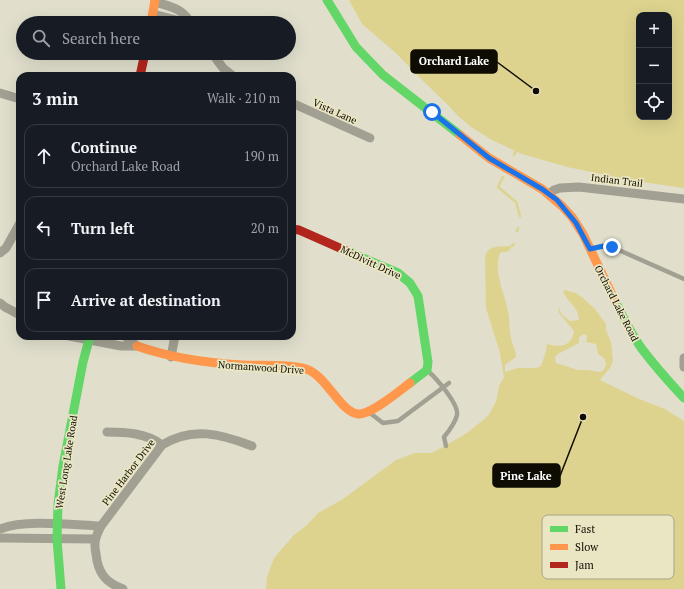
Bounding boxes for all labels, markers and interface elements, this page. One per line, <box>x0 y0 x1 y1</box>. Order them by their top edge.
map controls <box>636 12 672 120</box>
button: + <box>636 12 672 48</box>
search box <box>16 16 296 60</box>
icon: search <box>30 27 52 49</box>
text: Search here <box>62 28 140 48</box>
button: − <box>636 48 672 84</box>
callout: Orchard Lake <box>411 50 497 73</box>
text: Orchard Lake <box>419 54 489 68</box>
button: locate <box>636 84 672 120</box>
text: 3 min <box>32 87 79 110</box>
text: Walk · 210 m <box>207 89 280 107</box>
street label: Vista Lane <box>311 96 359 127</box>
route start <box>423 103 441 121</box>
text: Continue <box>71 137 137 157</box>
icon: ahead <box>33 145 55 167</box>
text: 190 m <box>244 147 279 165</box>
text: Orchard Lake Road <box>71 157 180 175</box>
street label: Indian Trail <box>590 171 644 190</box>
icon: left <box>33 217 55 239</box>
text: Turn left <box>71 218 135 238</box>
text: 20 m <box>251 219 279 237</box>
route end <box>603 238 621 256</box>
street label: McDivitt Drive <box>338 243 403 282</box>
street label: Orchard Lake Road <box>592 263 642 344</box>
icon: arrive <box>33 289 55 311</box>
text: Arrive at destination <box>71 290 221 310</box>
street label: Normanwood Drive <box>217 358 305 377</box>
street label: West Long Lake Road <box>53 414 80 510</box>
street label: Pine Harbor Drive <box>99 437 158 508</box>
callout: Pine Lake <box>493 464 560 487</box>
text: Pine Lake <box>500 469 552 483</box>
legend <box>542 515 674 579</box>
text: Fast <box>575 522 595 536</box>
text: Slow <box>575 540 599 554</box>
text: Jam <box>575 558 594 572</box>

